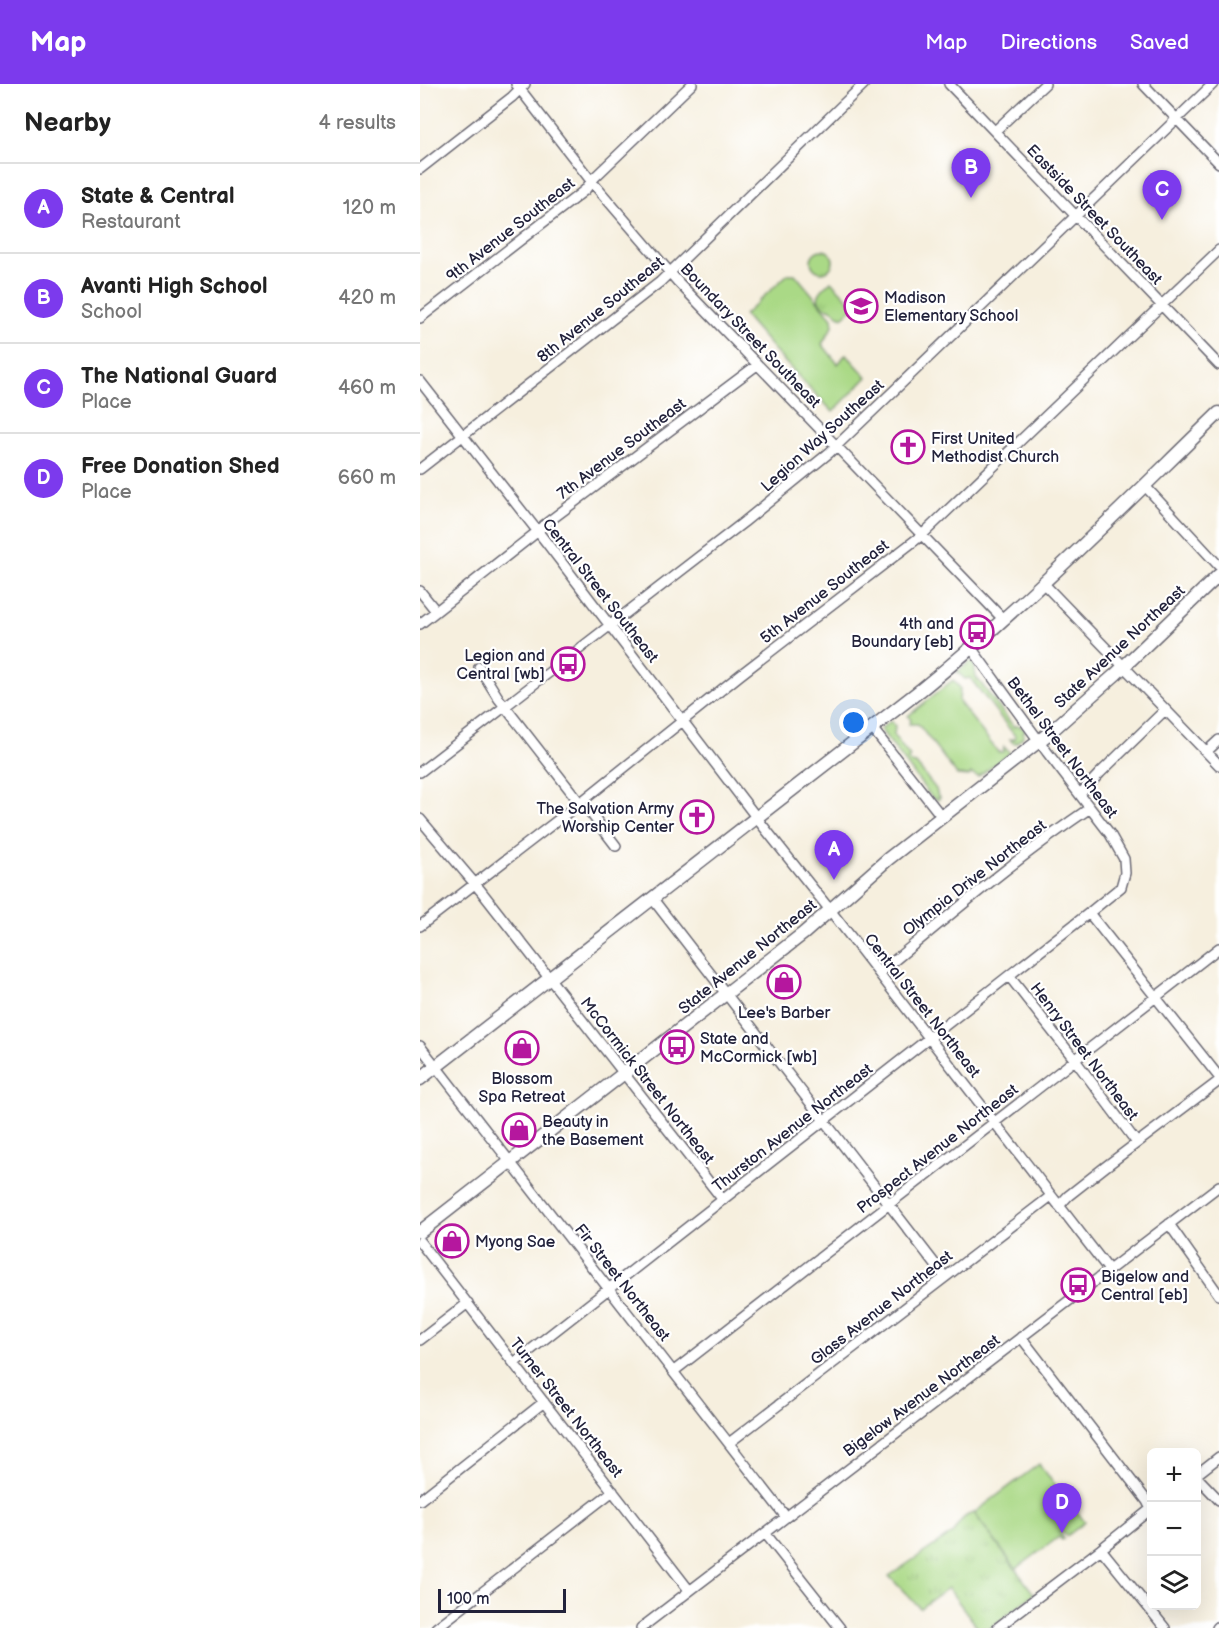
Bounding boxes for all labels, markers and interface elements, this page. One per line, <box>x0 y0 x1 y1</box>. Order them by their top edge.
text: Map <box>30 26 86 59</box>
text: Map <box>925 30 968 55</box>
text: Directions <box>1001 30 1097 55</box>
text: Saved <box>1130 30 1189 55</box>
text: Nearby <box>24 108 111 139</box>
text: 4 results <box>318 111 396 135</box>
street label: Eastside Street Southeast <box>1022 141 1166 289</box>
pin: B <box>952 148 990 198</box>
pin: C <box>1142 170 1182 220</box>
street label: 9th Avenue Southeast <box>443 174 579 286</box>
text: State & Central <box>81 183 234 210</box>
text: A <box>37 196 50 220</box>
text: 120 m <box>343 196 396 220</box>
text: Restaurant <box>81 210 181 234</box>
street label: 8th Avenue Southeast <box>534 253 668 367</box>
street label: Boundary Street Southeast <box>676 260 824 412</box>
text: Avanti High School <box>81 273 268 300</box>
text: B <box>36 286 51 310</box>
text: 420 m <box>338 286 396 310</box>
school or university icon: Madison Elementary School <box>843 288 879 324</box>
place label: Madison Elementary School <box>884 289 1018 326</box>
text: School <box>81 300 142 324</box>
text: The National Guard <box>81 363 277 390</box>
text: C <box>36 376 51 400</box>
text: 460 m <box>338 376 396 400</box>
street label: Legion Way Southeast <box>758 376 888 496</box>
text: Place <box>81 390 132 414</box>
street label: 7th Avenue Southeast <box>554 395 690 504</box>
church icon: First United Methodist Church <box>890 429 926 465</box>
place label: First United Methodist Church <box>931 430 1059 467</box>
text: Free Donation Shed <box>81 453 280 480</box>
text: D <box>37 466 50 490</box>
text: 660 m <box>338 466 396 490</box>
text: Place <box>81 480 132 504</box>
street label: Central Street Southeast <box>538 515 662 667</box>
street label: 5th Avenue Southeast <box>757 536 893 648</box>
street label: State Avenue Northeast <box>1051 582 1189 713</box>
bus stop icon: 4th and Boundary [eb] <box>959 614 995 650</box>
place label: 4th and Boundary [eb] <box>851 615 954 652</box>
bus stop icon: Legion and Central [wb] <box>550 646 586 682</box>
place label: Legion and Central [wb] <box>457 647 545 684</box>
street label: Bethel Street Northeast <box>1003 674 1121 822</box>
your location <box>839 708 868 737</box>
church icon: The Salvation Army Worship Center <box>679 799 715 835</box>
place label: The Salvation Army Worship Center <box>537 800 675 837</box>
street label: Olympia Drive Northeast <box>899 816 1050 940</box>
pin: A <box>814 830 854 880</box>
street label: State Avenue Northeast <box>675 896 821 1019</box>
street label: Central Street Northeast <box>860 930 984 1082</box>
shop icon: Lee's Barber <box>766 964 802 1000</box>
street label: Henry Street Northeast <box>1026 979 1142 1125</box>
street label: McCormick Street Northeast <box>576 994 718 1168</box>
place label: Lee's Barber <box>738 1004 830 1023</box>
bus stop icon: State and McCormick [wb] <box>659 1029 695 1065</box>
shop icon: Blossom Spa Retreat <box>504 1030 540 1066</box>
place label: State and McCormick [wb] <box>700 1030 817 1067</box>
street label: Thurston Avenue Northeast <box>709 1060 877 1197</box>
place label: Blossom Spa Retreat <box>478 1070 566 1107</box>
street label: Prospect Avenue Northeast <box>854 1080 1022 1218</box>
shop icon: Beauty in the Basement <box>501 1112 537 1148</box>
place label: Beauty in the Basement <box>542 1113 644 1150</box>
street label: Fir Street Northeast <box>570 1221 674 1345</box>
shop icon: Myong Sae <box>434 1223 470 1259</box>
place label: Myong Sae <box>475 1233 556 1252</box>
street label: Glass Avenue Northeast <box>807 1247 957 1370</box>
bus stop icon: Bigelow and Central [eb] <box>1060 1267 1096 1303</box>
place label: Bigelow and Central [eb] <box>1101 1268 1189 1305</box>
street label: Bigelow Avenue Northeast <box>840 1331 1004 1461</box>
street label: Turner Street Northeast <box>505 1334 626 1482</box>
map controls <box>1147 1448 1201 1610</box>
button: + <box>1147 1448 1201 1502</box>
pin: D <box>1042 1484 1082 1533</box>
button: − <box>1147 1502 1201 1556</box>
button: layers <box>1147 1556 1201 1610</box>
scale bar <box>438 1586 566 1614</box>
text: 100 m <box>447 1590 490 1609</box>

